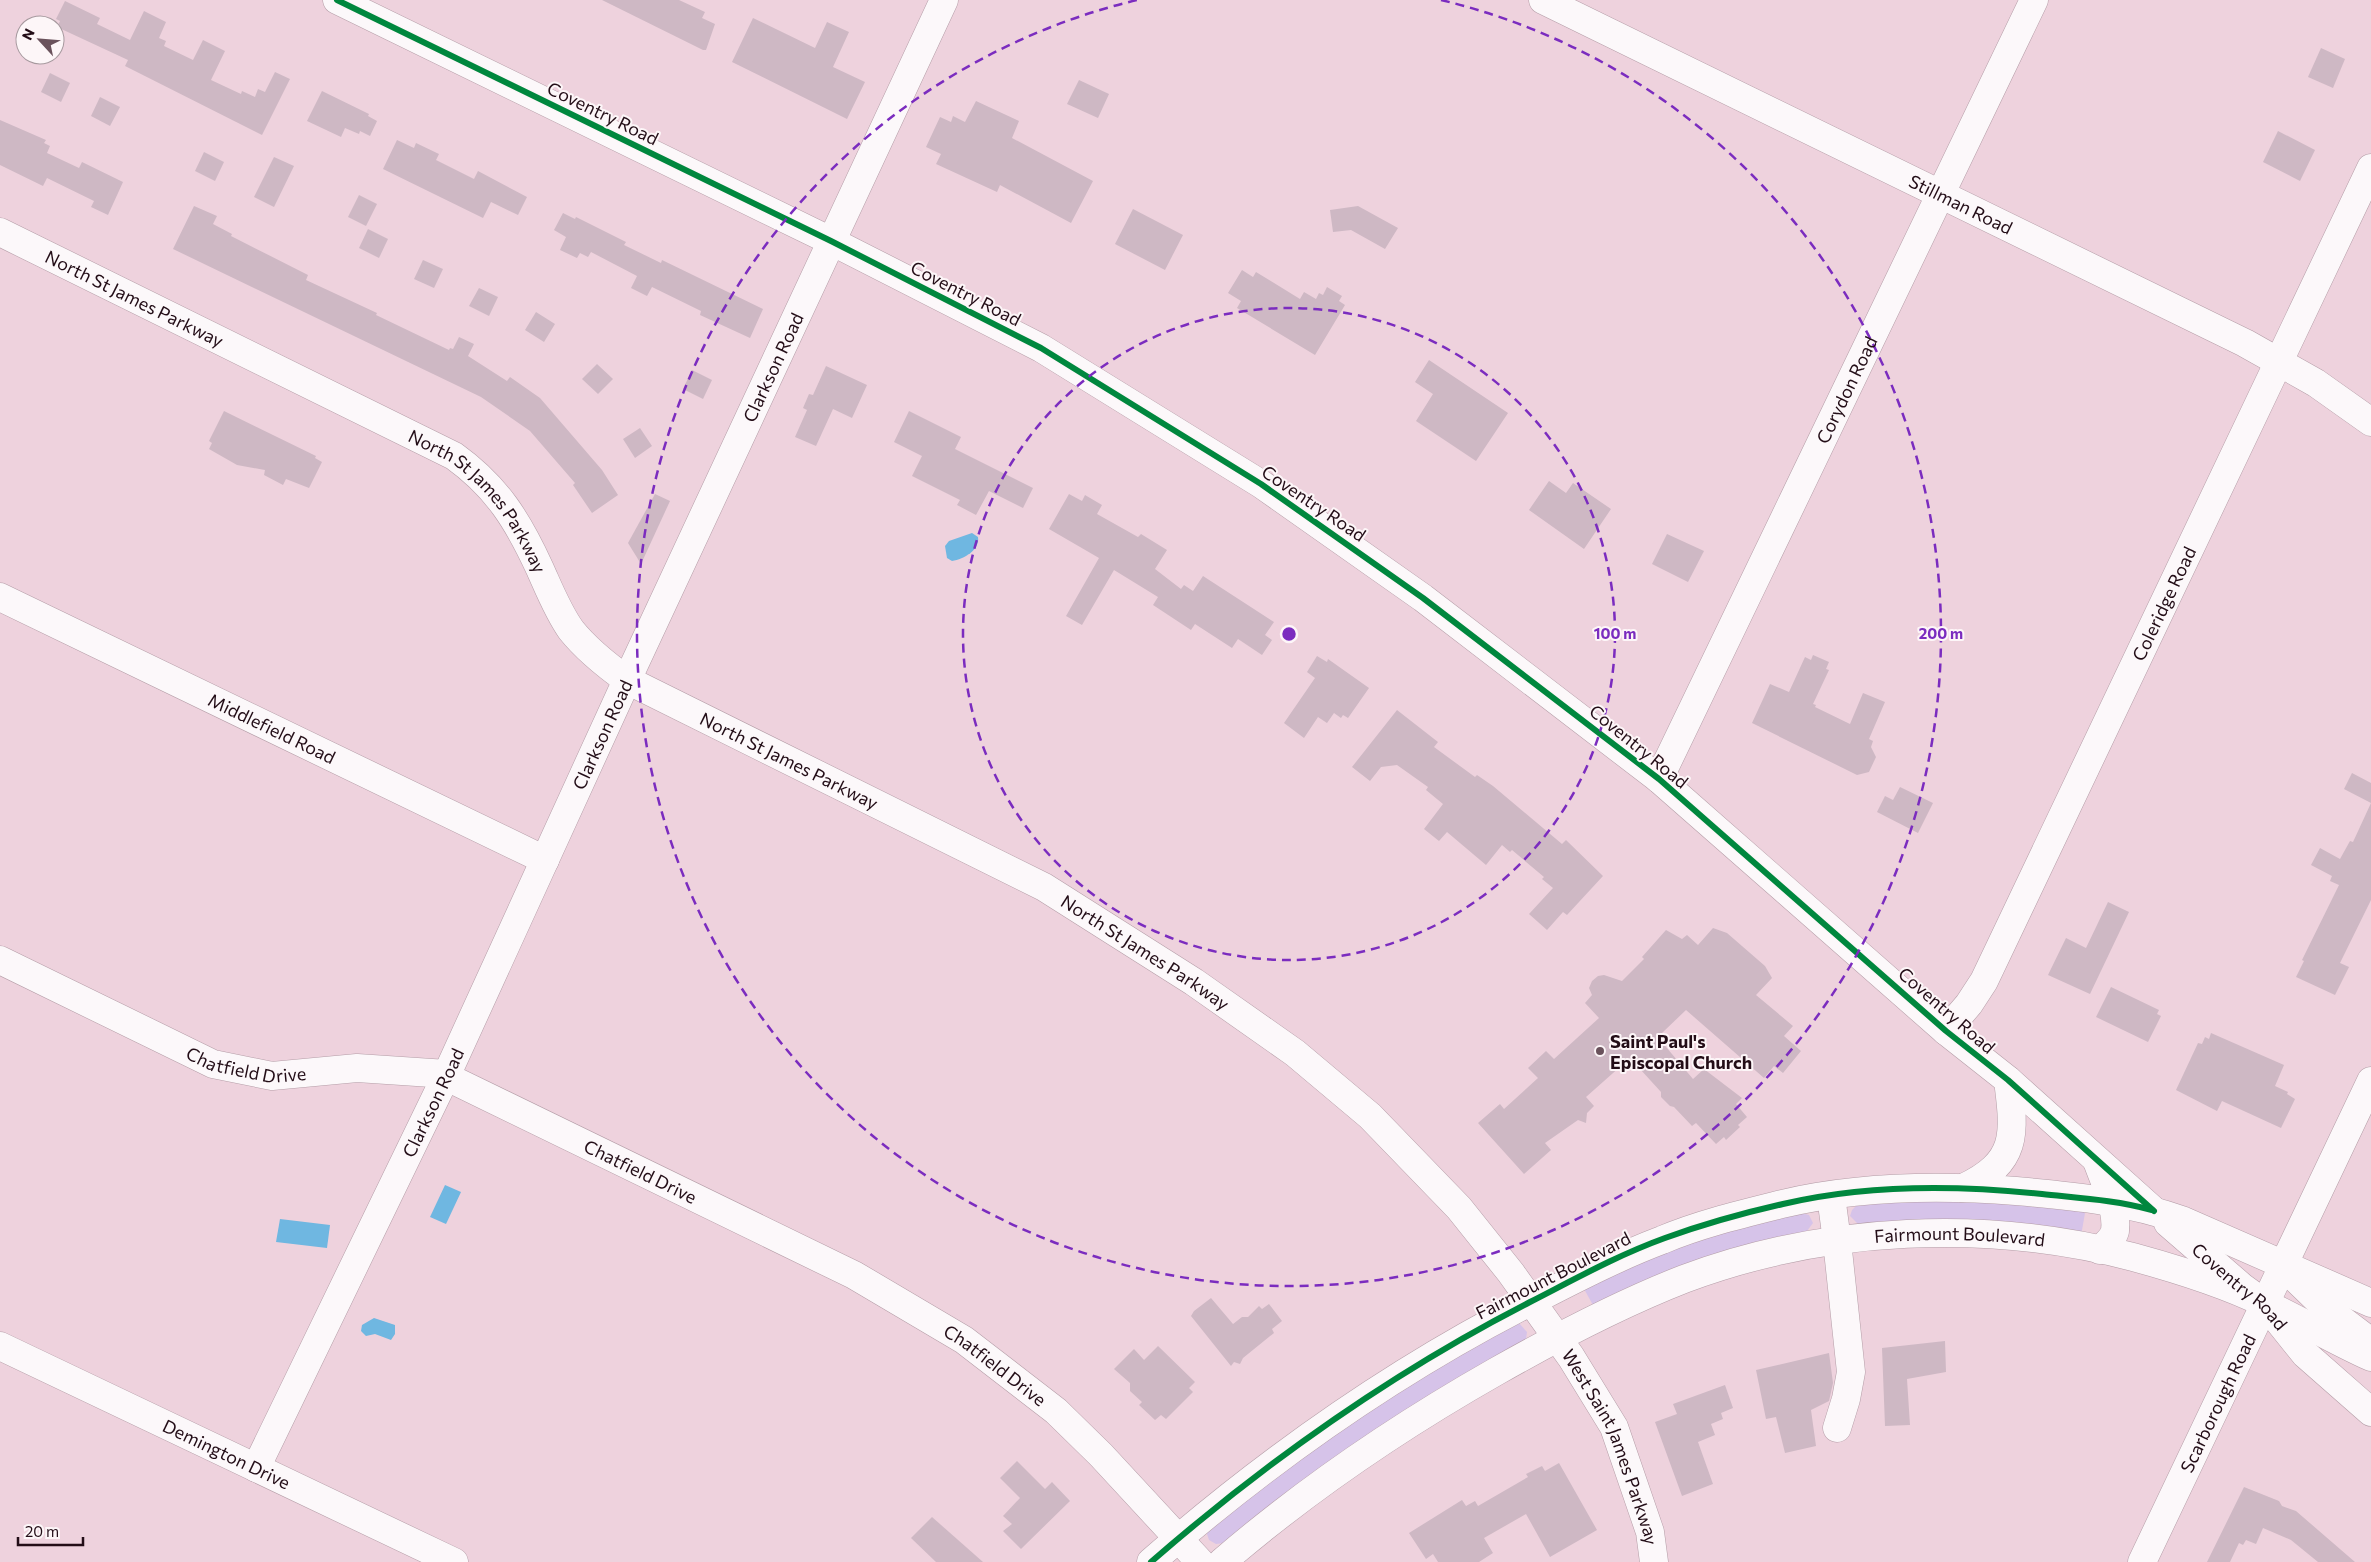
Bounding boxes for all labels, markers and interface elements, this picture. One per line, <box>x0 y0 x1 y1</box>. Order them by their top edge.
north arrow <box>15 15 65 65</box>
text: N <box>18 26 38 43</box>
street label: Coventry Road <box>544 77 662 149</box>
street label: Stillman Road <box>1905 170 2016 239</box>
street label: North St James Parkway <box>42 245 227 352</box>
street label: Coventry Road <box>907 256 1025 330</box>
street label: Clarkson Road <box>738 309 808 426</box>
street label: Corydon Road <box>1811 333 1882 447</box>
street label: North St James Parkway <box>405 424 551 576</box>
street label: Coventry Road <box>1258 460 1370 546</box>
street label: Coleridge Road <box>2127 543 2200 664</box>
text: 100 m <box>1594 624 1636 642</box>
text: 200 m <box>1919 624 1963 642</box>
centre of rings <box>1280 625 1298 643</box>
street label: Clarkson Road <box>568 676 637 793</box>
street label: Middlefield Road <box>205 688 339 768</box>
street label: Coventry Road <box>1585 699 1693 793</box>
street label: North St James Parkway <box>697 707 882 814</box>
street label: North St James Parkway <box>1057 890 1234 1015</box>
street label: Coventry Road <box>1894 962 2000 1058</box>
place label: Saint Paul's Episcopal Church <box>1610 1030 1752 1073</box>
street label: Chatfield Drive <box>183 1042 307 1088</box>
street label: Clarkson Road <box>397 1045 468 1161</box>
marker: Saint Paul's Episcopal Church <box>1594 1045 1606 1057</box>
street label: Chatfield Drive <box>581 1134 701 1208</box>
street label: Fairmount Boulevard <box>1873 1222 2046 1251</box>
street label: Fairmount Boulevard <box>1472 1226 1634 1324</box>
street label: Coventry Road <box>2188 1238 2292 1334</box>
street label: Chatfield Drive <box>940 1320 1051 1411</box>
street label: Scarborough Road <box>2175 1330 2260 1476</box>
street label: West Saint James Parkway <box>1558 1345 1663 1546</box>
street label: Demington Drive <box>159 1414 294 1494</box>
scale bar <box>18 1514 82 1546</box>
text: 20 m <box>25 1522 59 1540</box>

